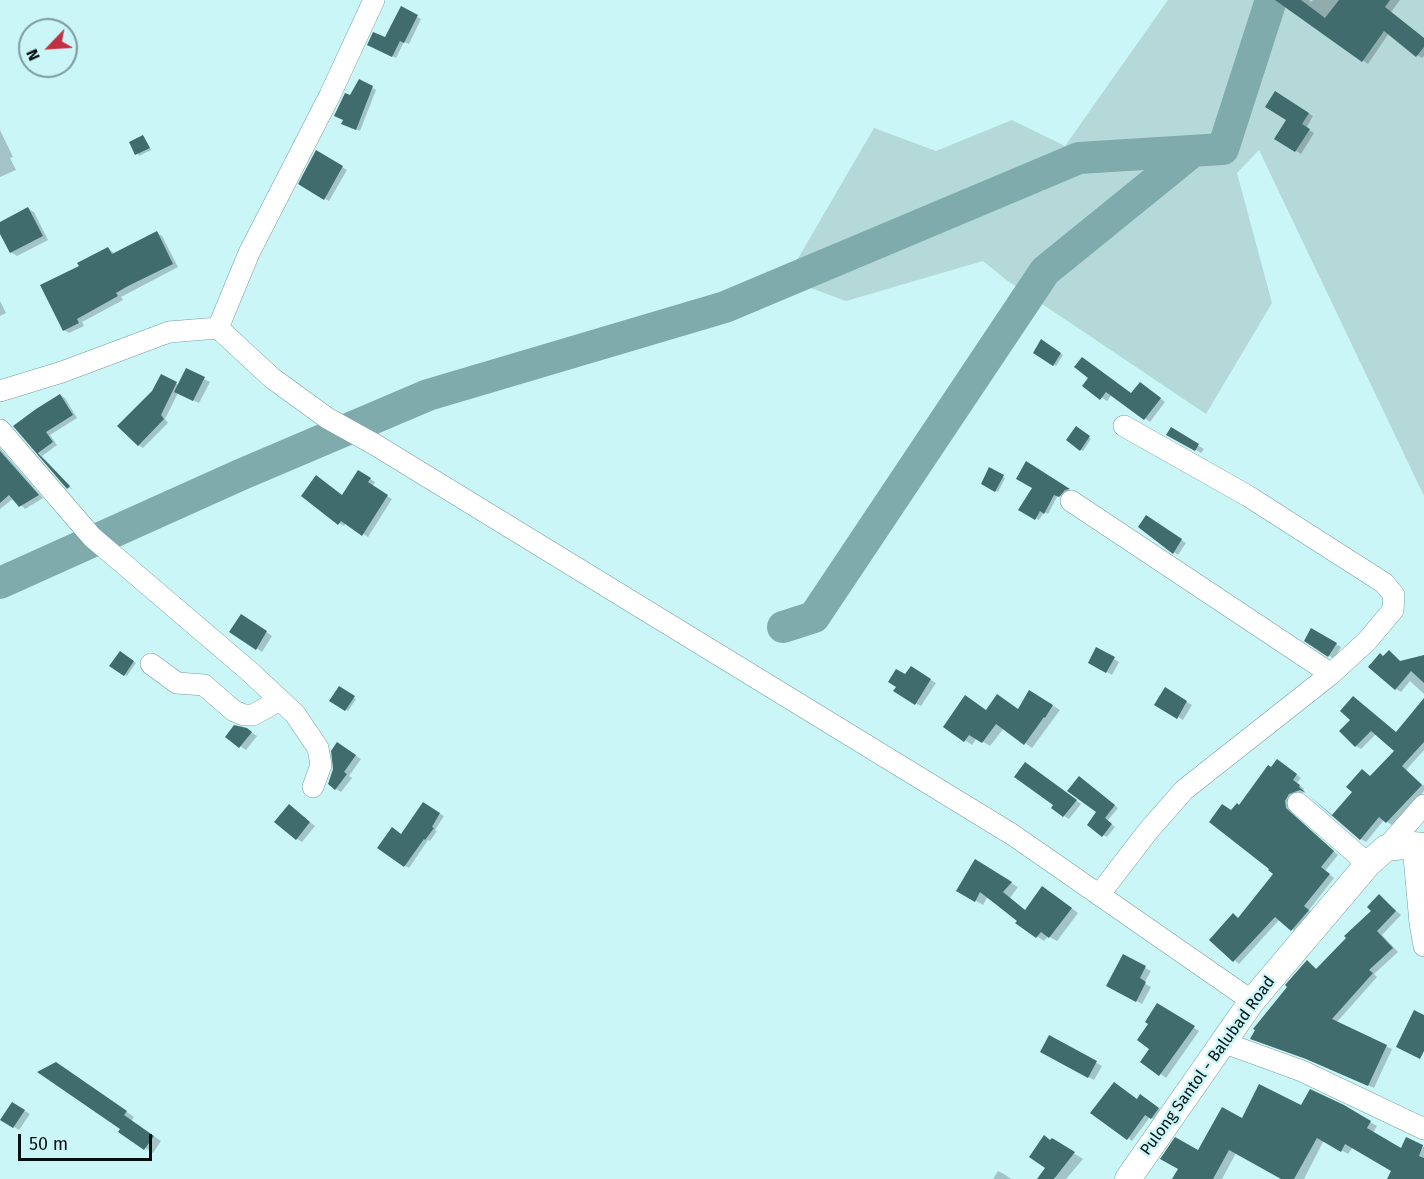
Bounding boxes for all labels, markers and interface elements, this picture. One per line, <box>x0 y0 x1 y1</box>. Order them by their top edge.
north arrow <box>18 18 78 78</box>
text: N <box>22 46 44 64</box>
street label: Pulong Santol - Balubad Road <box>1137 973 1279 1159</box>
scale bar <box>21 1122 154 1160</box>
text: 50 m <box>29 1133 68 1155</box>

